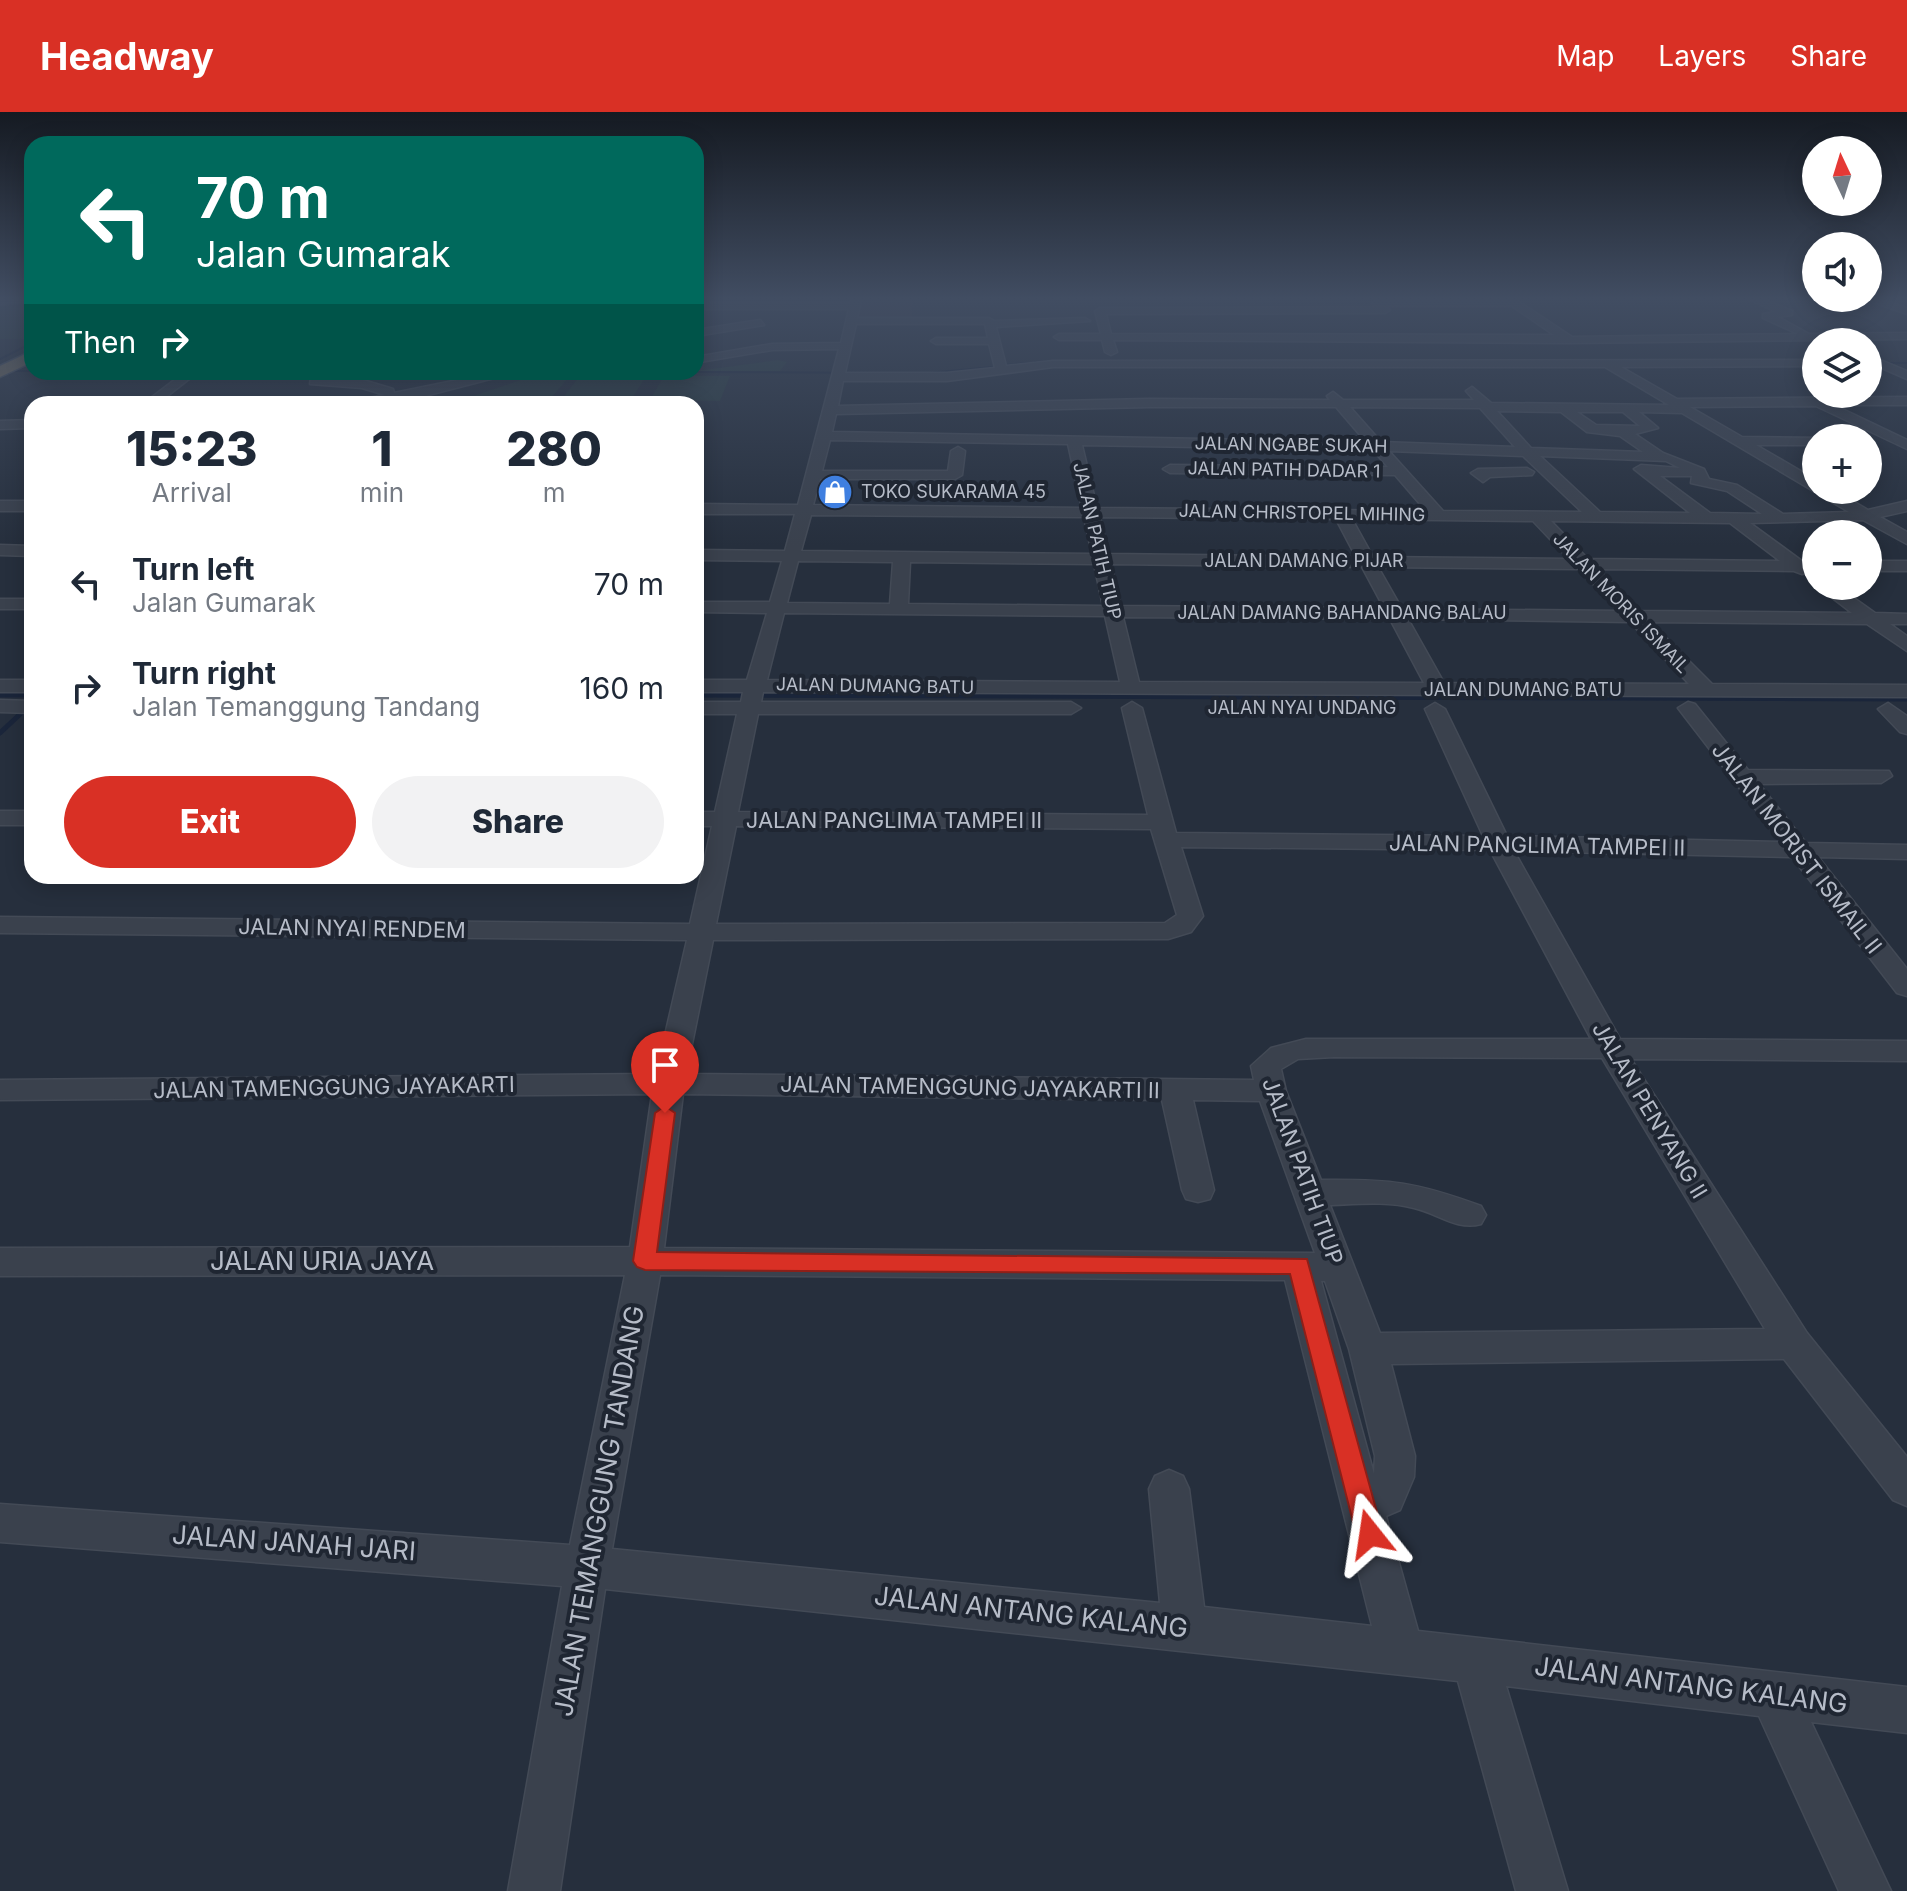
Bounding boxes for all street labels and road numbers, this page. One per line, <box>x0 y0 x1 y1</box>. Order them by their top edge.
street label: JALAN NGABE SUKAH <box>1194 432 1388 457</box>
street label: JALAN PATIH DADAR 1 <box>1187 457 1381 482</box>
street label: JALAN PATIH TIUP <box>1069 460 1126 622</box>
street label: JALAN CHRISTOPEL MIHING <box>1178 500 1426 525</box>
street label: JALAN MORIS ISMAIL <box>1549 528 1694 677</box>
street label: JALAN DAMANG PIJAR <box>1204 550 1404 571</box>
street label: JALAN DAMANG BAHANDANG BALAU <box>1177 602 1507 623</box>
street label: JALAN DUMANG BATU <box>776 673 974 698</box>
street label: JALAN DUMANG BATU <box>1424 679 1622 700</box>
street label: JALAN NYAI UNDANG <box>1207 697 1397 718</box>
street label: JALAN MORIST ISMAIL II <box>1707 737 1887 959</box>
street label: JALAN PANGLIMA TAMPEI II <box>746 807 1042 833</box>
street label: JALAN PANGLIMA TAMPEI II <box>1389 829 1685 861</box>
street label: JALAN NYAI RENDEM <box>238 913 466 943</box>
street label: JALAN PENYANG II <box>1587 1017 1713 1203</box>
street label: JALAN TAMENGGUNG JAYAKARTI <box>153 1071 515 1103</box>
street label: JALAN TAMENGGUNG JAYAKARTI II <box>780 1071 1160 1103</box>
street label: JALAN PATIH TIUP <box>1257 1074 1349 1268</box>
street label: JALAN URIA JAYA <box>210 1245 434 1276</box>
street label: JALAN TEMANGGUNG TANDANG <box>547 1303 650 1719</box>
street label: JALAN JANAH JARI <box>171 1519 417 1566</box>
street label: JALAN ANTANG KALANG <box>873 1580 1189 1643</box>
street label: JALAN ANTANG KALANG <box>1533 1650 1849 1719</box>

